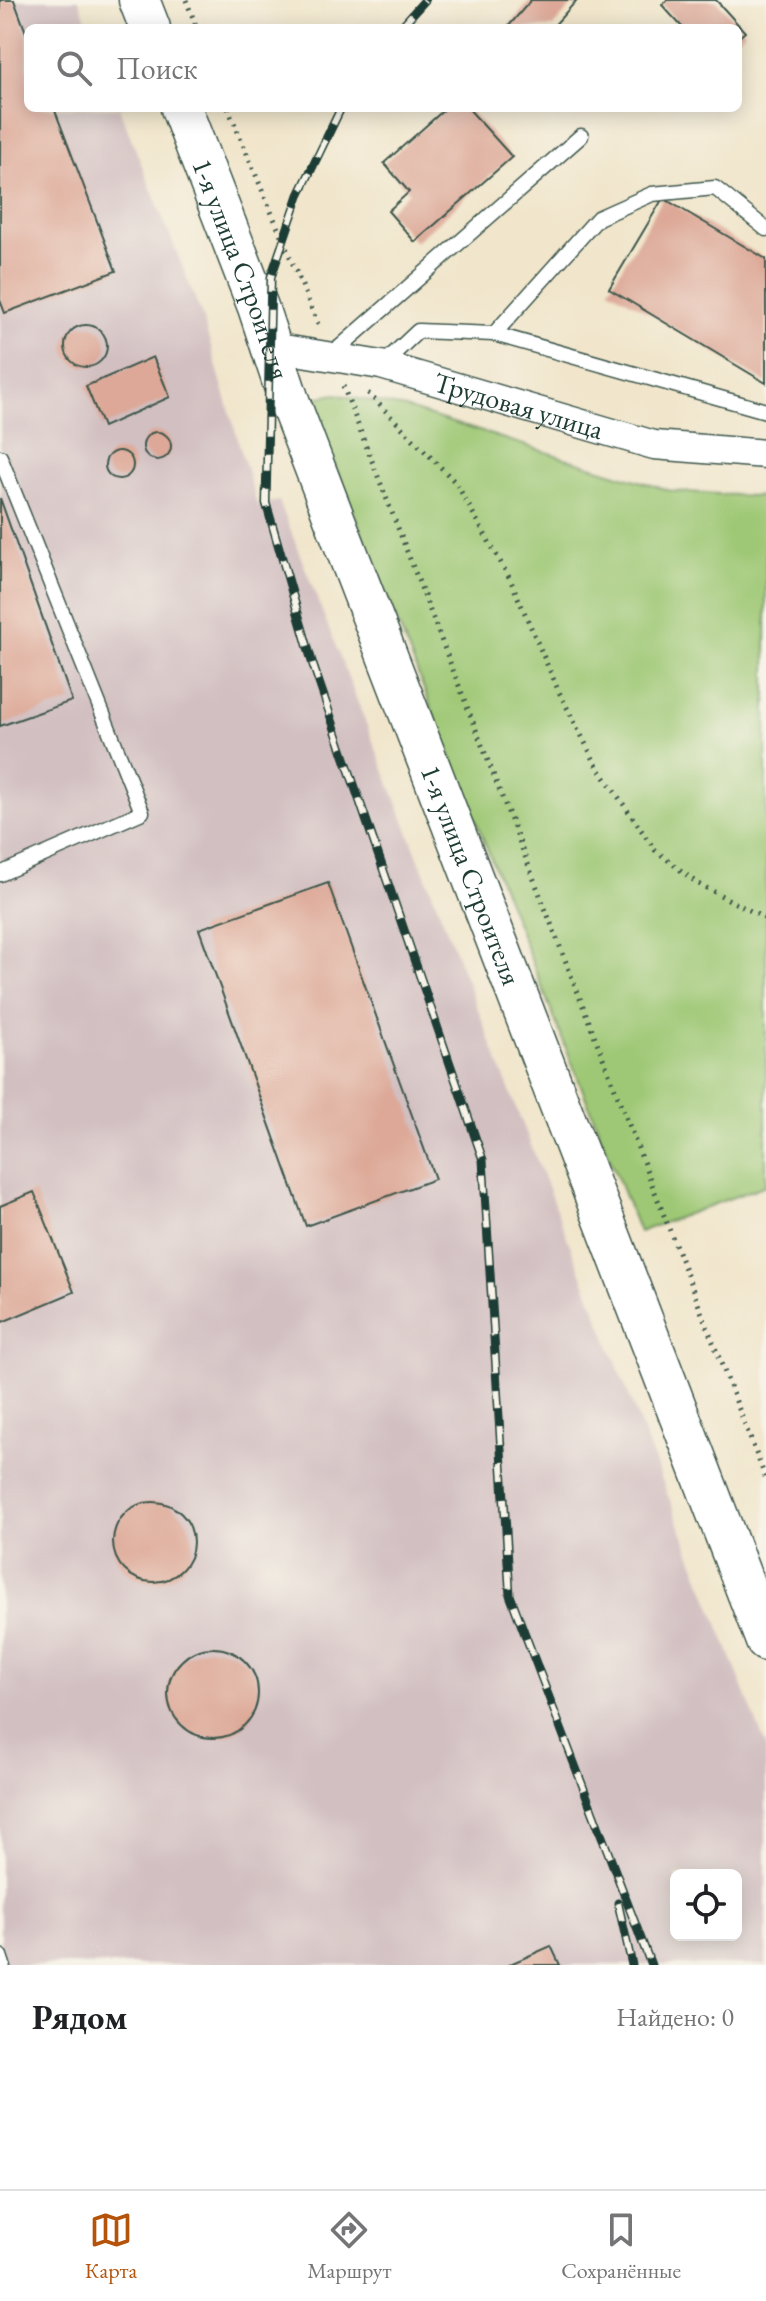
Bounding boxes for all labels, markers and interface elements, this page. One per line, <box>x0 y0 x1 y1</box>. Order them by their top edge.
search box <box>24 24 742 112</box>
icon: search <box>52 46 96 90</box>
text: Поиск <box>116 49 198 88</box>
street label: 1-я улица Строителя <box>184 153 299 384</box>
street label: Трудовая улица <box>430 364 608 447</box>
street label: 1-я улица Строителя <box>413 759 530 990</box>
map controls <box>670 1869 742 1941</box>
button: locate <box>670 1869 742 1941</box>
text: Рядом <box>32 1995 127 2039</box>
text: Найдено: 0 <box>616 2000 734 2034</box>
tab: Карта <box>85 2208 137 2285</box>
tab: Маршрут <box>307 2208 391 2285</box>
tab: Сохранённые <box>561 2208 681 2285</box>

